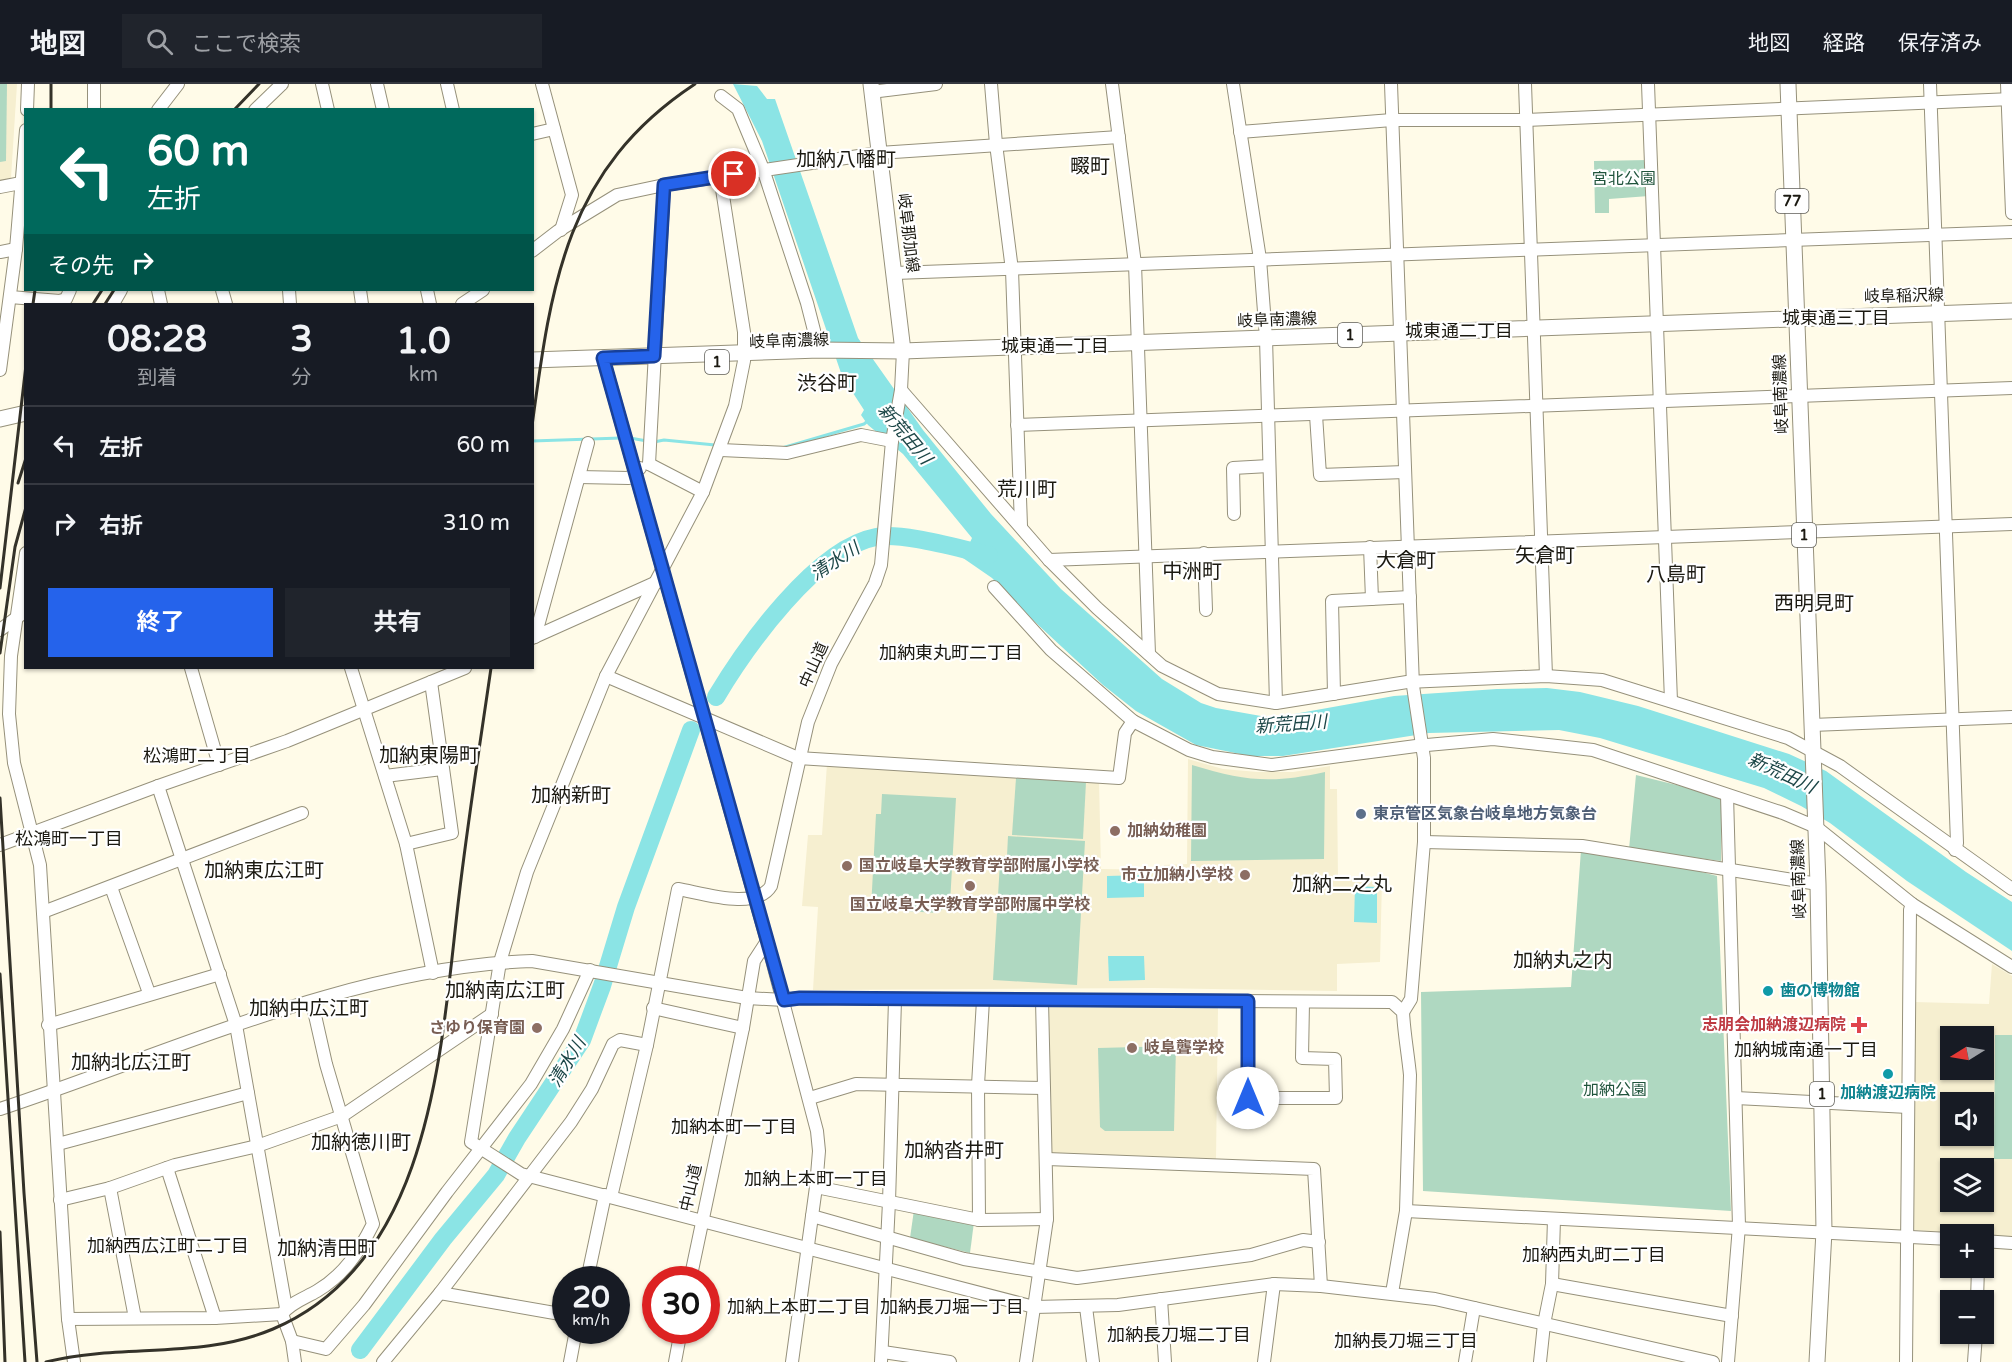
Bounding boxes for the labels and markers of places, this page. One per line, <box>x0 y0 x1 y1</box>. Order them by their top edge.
pin <box>708 148 759 199</box>
place label: 東京管区気象台岐阜地方気象台 <box>1373 804 1597 824</box>
marker: 東京管区気象台岐阜地方気象台 <box>1354 807 1368 821</box>
place label: 加納幼稚園 <box>1127 821 1207 841</box>
marker: 加納幼稚園 <box>1108 824 1122 838</box>
place label: 国立岐阜大学教育学部附属小学校 <box>859 856 1099 876</box>
marker: 国立岐阜大学教育学部附属小学校 <box>840 859 854 873</box>
place label: 市立加納小学校 <box>1121 865 1233 885</box>
marker: 市立加納小学校 <box>1238 868 1252 882</box>
marker: 国立岐阜大学教育学部附属中学校 <box>963 879 977 893</box>
place label: 国立岐阜大学教育学部附属中学校 <box>850 895 1090 915</box>
place label: 歯の博物館 <box>1780 981 1860 1001</box>
marker: 歯の博物館 <box>1761 984 1775 998</box>
place label: 志朋会加納渡辺病院 <box>1702 1015 1846 1035</box>
marker: 志朋会加納渡辺病院 <box>1850 1016 1868 1034</box>
place label: さゆり保育園 <box>429 1018 525 1038</box>
marker: さゆり保育園 <box>530 1021 544 1035</box>
place label: 岐阜聾学校 <box>1144 1038 1224 1058</box>
marker: 岐阜聾学校 <box>1125 1041 1139 1055</box>
marker: 加納渡辺病院 <box>1881 1067 1895 1081</box>
place label: 加納渡辺病院 <box>1840 1083 1936 1103</box>

